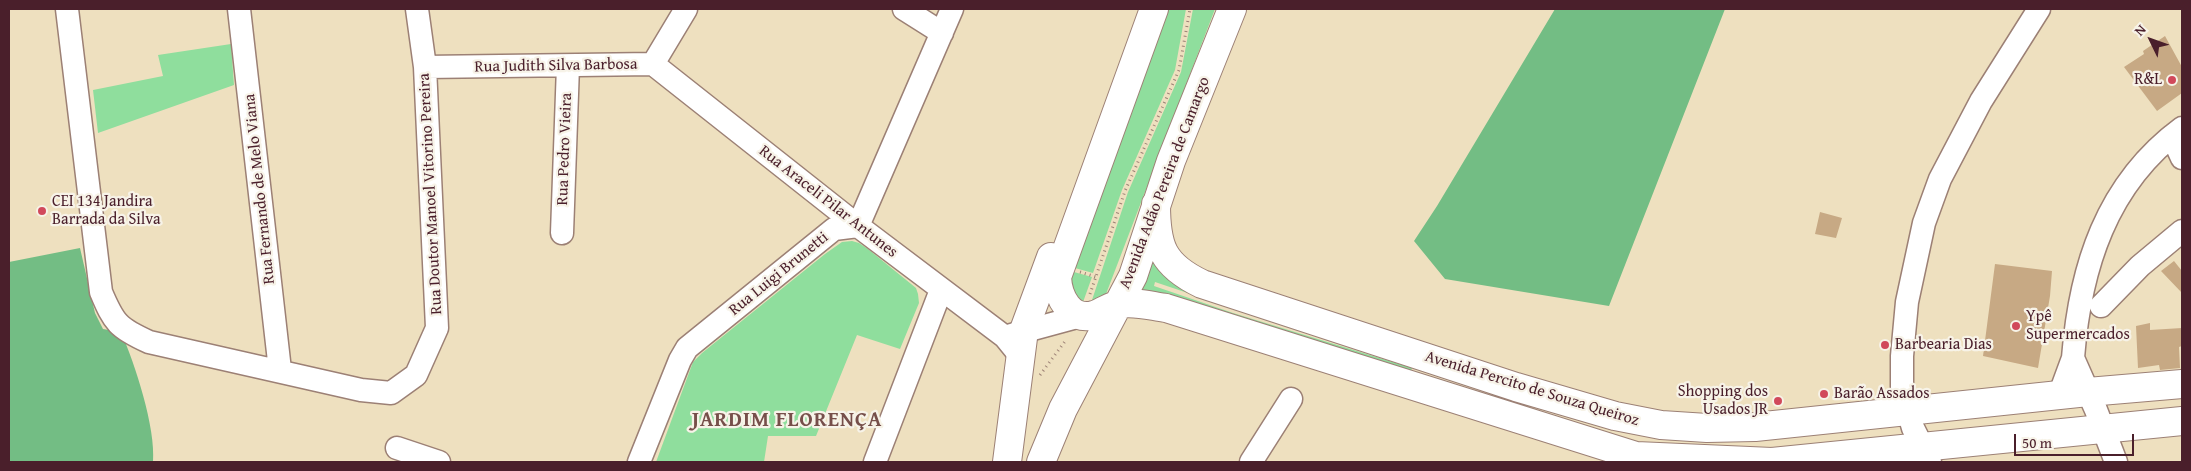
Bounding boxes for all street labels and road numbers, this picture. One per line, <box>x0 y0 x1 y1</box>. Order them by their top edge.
street label: Rua Judith Silva Barbosa <box>474 55 638 77</box>
street label: Rua Doutor Manoel Vitorino Pereira <box>415 73 447 315</box>
street label: Avenida Adão Pereira de Camargo <box>1116 74 1214 292</box>
street label: Rua Pedro Vieira <box>553 92 577 206</box>
street label: Rua Fernando de Melo Viana <box>240 93 280 285</box>
street label: Rua Araceli Pilar Antunes <box>755 142 901 262</box>
street label: Rua Luigi Brunetti <box>725 228 833 320</box>
street label: Avenida Percito de Souza Queiroz <box>1423 347 1641 431</box>

